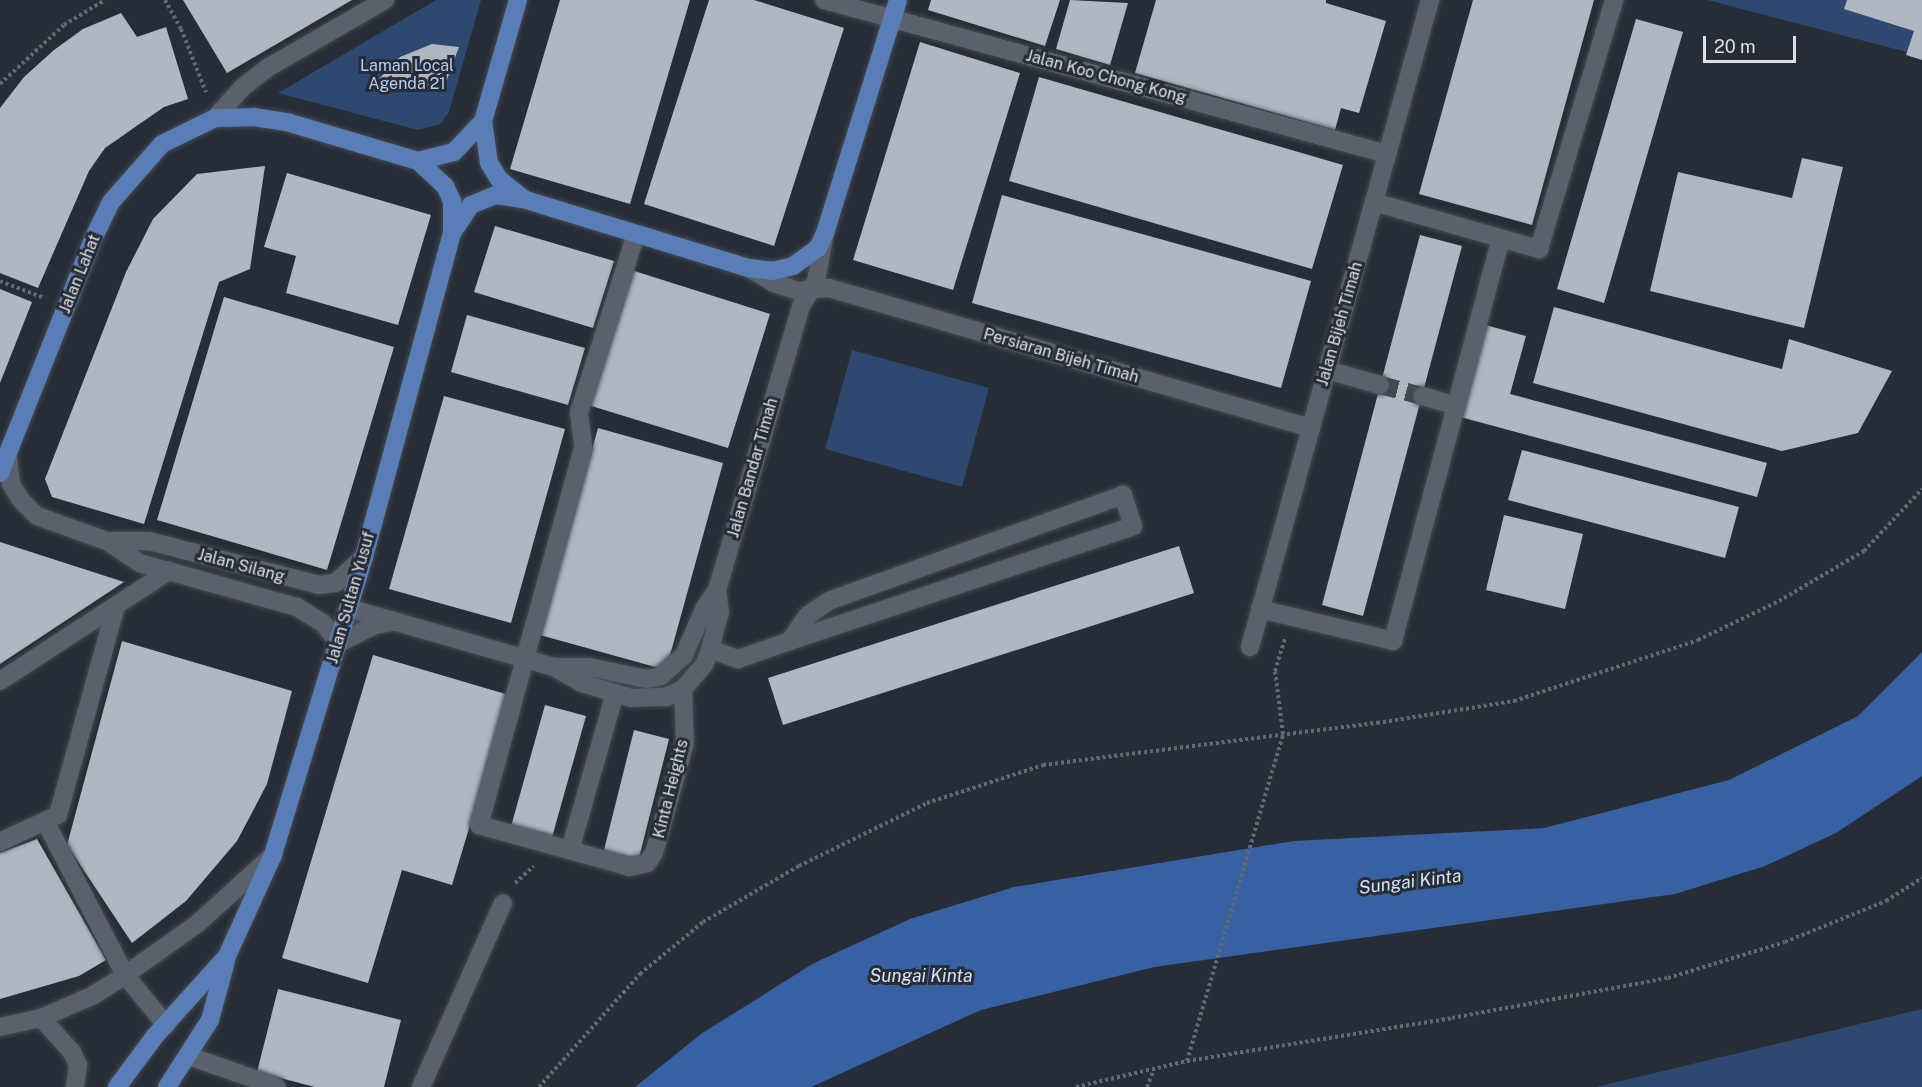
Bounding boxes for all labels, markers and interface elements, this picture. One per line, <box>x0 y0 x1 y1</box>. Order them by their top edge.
scale bar <box>1706 24 1799 62</box>
text: 20 m <box>1714 36 1756 57</box>
street label: Jalan Koo Chong Kong <box>1024 46 1188 108</box>
park label: Laman Local Agenda 21 <box>360 56 454 94</box>
street label: Jalan Lahat <box>55 232 105 316</box>
street label: Jalan Bijeh Timah <box>1313 260 1367 388</box>
street label: Persiaran Bijeh Timah <box>981 325 1141 387</box>
street label: Jalan Bandar Timah <box>724 396 782 540</box>
street label: Jalan Sultan Yusuf <box>323 530 379 666</box>
street label: Jalan Silang <box>195 545 287 587</box>
street label: Kinta Heights <box>649 738 693 840</box>
water label: Sungai Kinta <box>1357 865 1463 899</box>
water label: Sungai Kinta <box>869 965 973 987</box>

